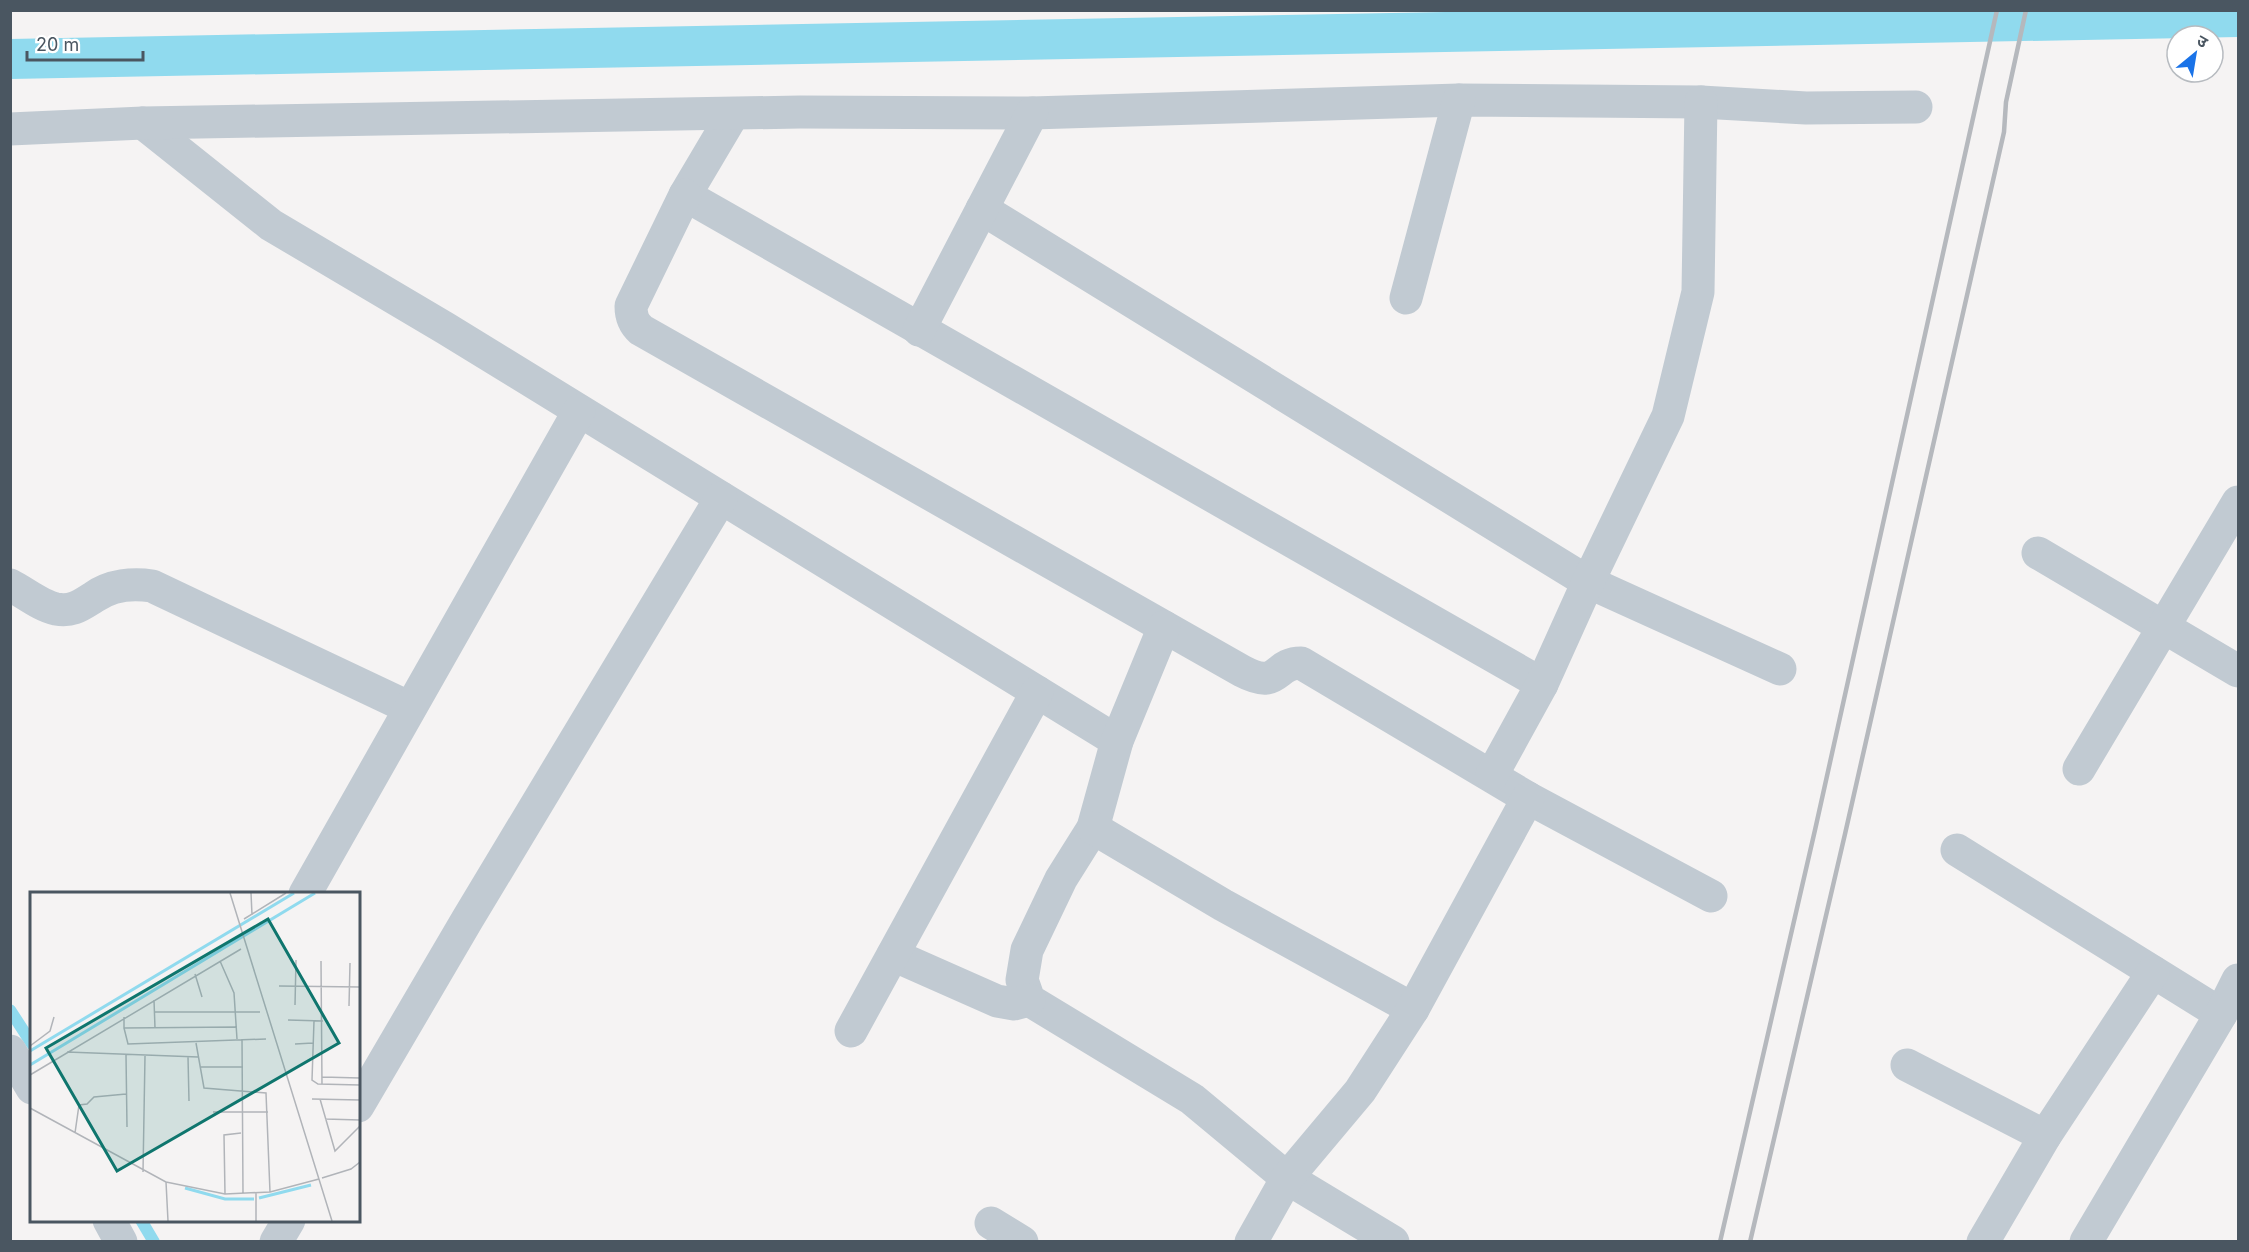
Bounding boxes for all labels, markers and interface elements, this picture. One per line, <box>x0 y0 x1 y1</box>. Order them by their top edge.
scale bar <box>27 24 142 62</box>
north arrow <box>2165 24 2225 84</box>
text: उ <box>2193 30 2212 52</box>
text: 20 m <box>36 34 79 55</box>
inset map <box>30 892 360 1222</box>

